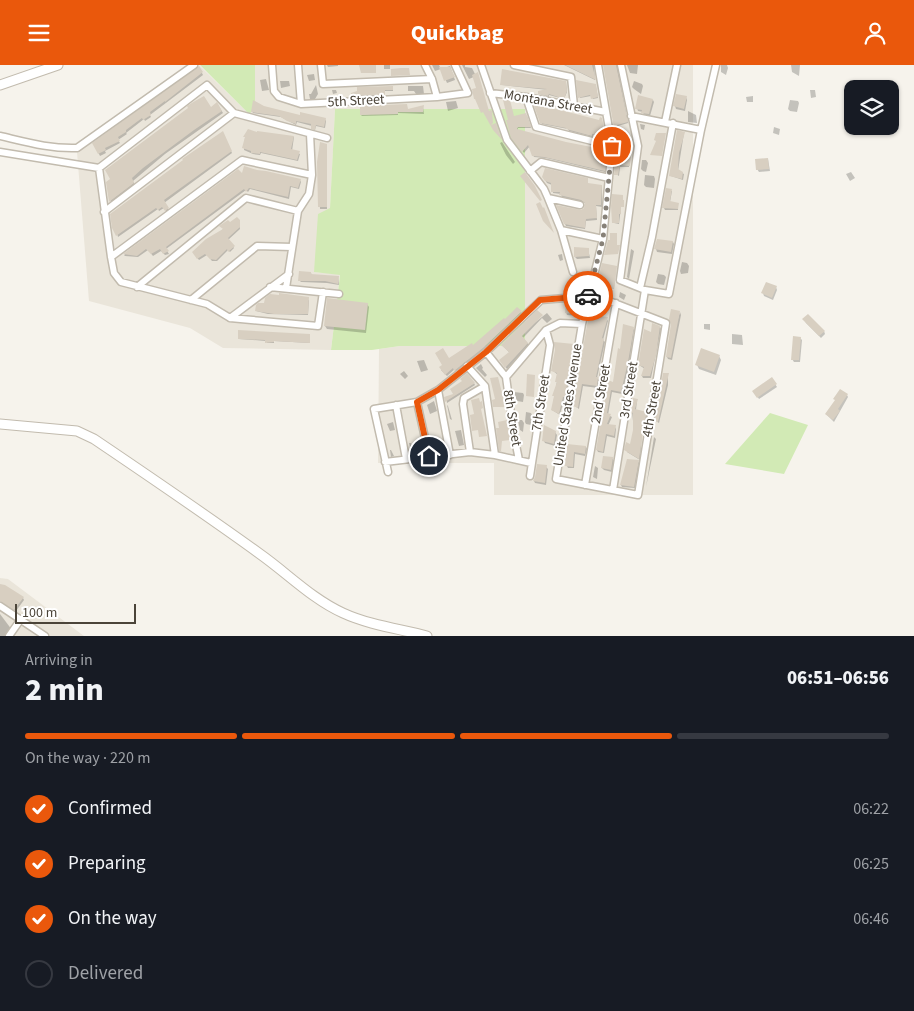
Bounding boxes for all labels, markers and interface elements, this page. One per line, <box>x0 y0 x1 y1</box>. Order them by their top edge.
text: Quickbag <box>411 17 503 49</box>
icon: menu <box>25 19 53 47</box>
icon: person <box>861 19 889 47</box>
map controls <box>844 80 899 135</box>
button: layers <box>844 80 899 135</box>
street label: Montana Street <box>502 84 594 120</box>
street label: 5th Street <box>327 90 385 112</box>
pin <box>591 125 633 167</box>
icon: bag <box>598 132 626 160</box>
courier <box>563 271 613 321</box>
icon: car <box>574 282 602 310</box>
street label: United States Avenue <box>548 342 588 468</box>
street label: 3rd Street <box>615 360 643 420</box>
street label: 2nd Street <box>586 362 616 425</box>
street label: 7th Street <box>527 373 555 433</box>
street label: 4th Street <box>637 379 667 439</box>
street label: 8th Street <box>498 388 526 448</box>
pin <box>408 435 450 477</box>
icon: home <box>415 442 443 470</box>
scale bar <box>15 601 136 624</box>
text: 100 m <box>22 603 57 623</box>
text: Arriving in <box>25 649 93 671</box>
text: 06:51–06:56 <box>787 665 889 692</box>
text: 2 min <box>25 667 104 713</box>
text: On the way · 220 m <box>25 747 150 769</box>
icon: check <box>25 795 53 823</box>
text: Confirmed <box>68 795 152 822</box>
text: 06:22 <box>853 798 889 820</box>
icon: check <box>25 850 53 878</box>
text: Preparing <box>68 850 146 877</box>
text: 06:25 <box>853 853 889 875</box>
icon: check <box>25 905 53 933</box>
text: On the way <box>68 905 157 932</box>
text: 06:46 <box>853 908 889 930</box>
text: Delivered <box>68 960 143 987</box>

